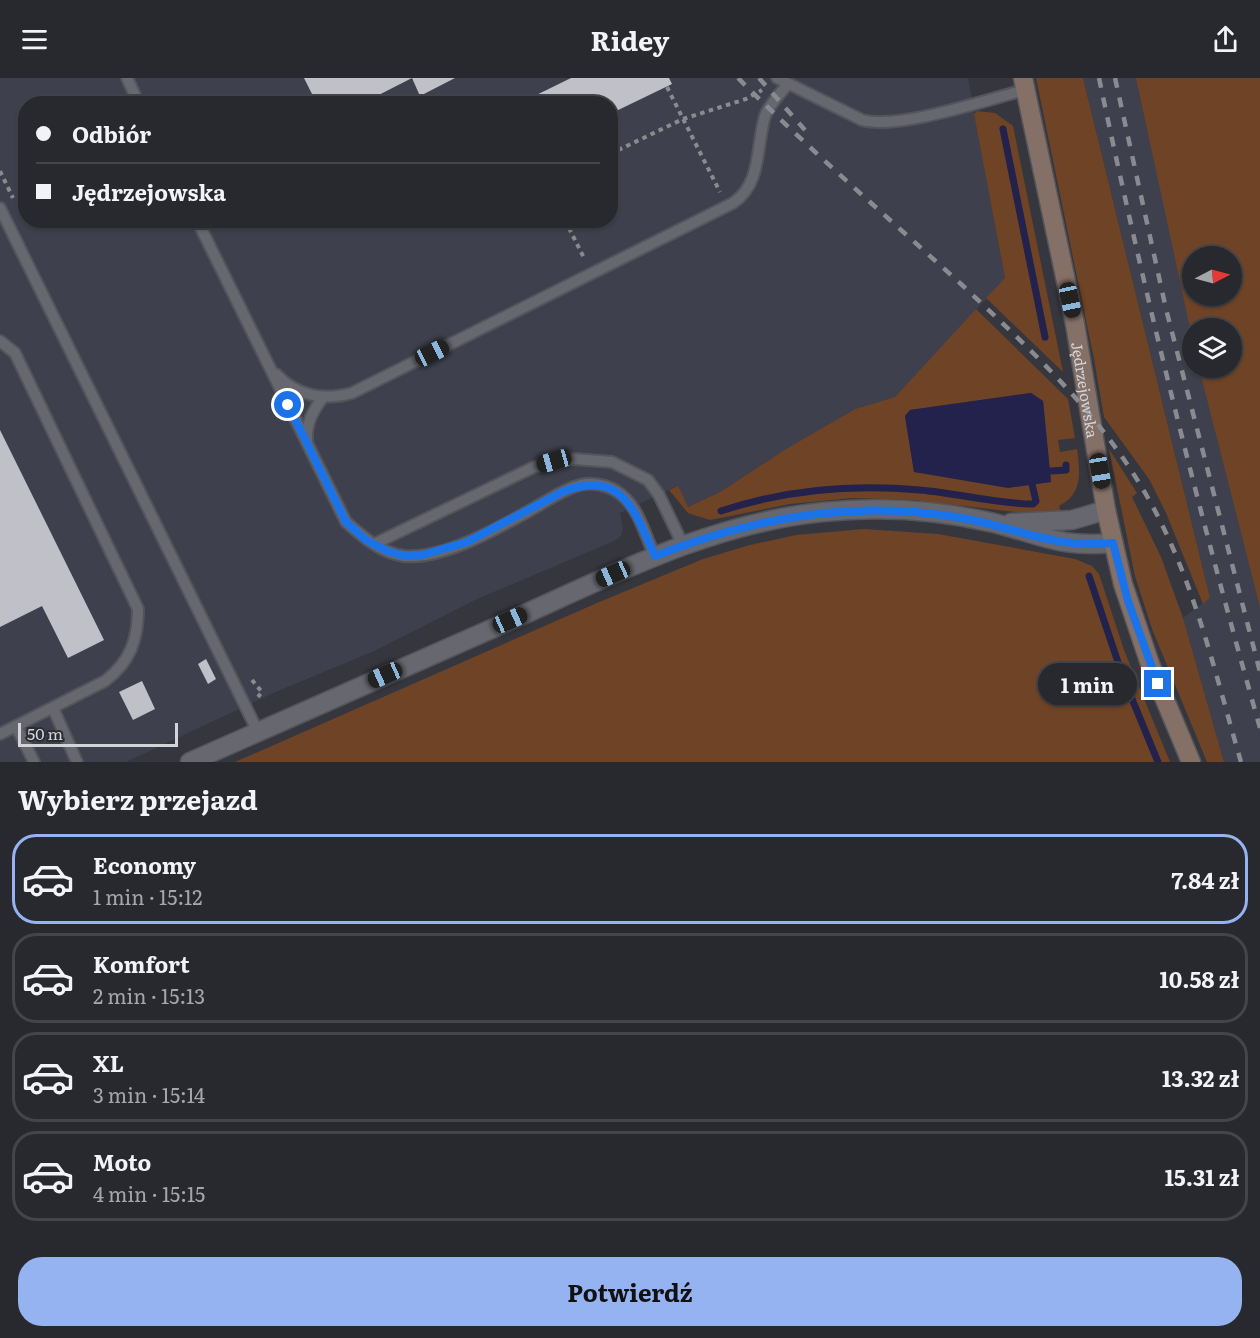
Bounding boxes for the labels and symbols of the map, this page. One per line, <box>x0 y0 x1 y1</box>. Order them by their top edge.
north arrow <box>1182 246 1242 306</box>
car <box>1057 281 1083 319</box>
car <box>412 337 452 369</box>
street label: Jędrzejowska <box>1067 340 1105 440</box>
route start <box>274 391 301 418</box>
car <box>534 447 574 475</box>
car <box>1088 452 1112 490</box>
car <box>593 558 633 590</box>
car <box>490 604 530 636</box>
car <box>365 659 405 691</box>
callout: 1 min <box>1038 663 1137 705</box>
route end <box>1144 670 1171 697</box>
scale bar <box>18 720 178 748</box>

